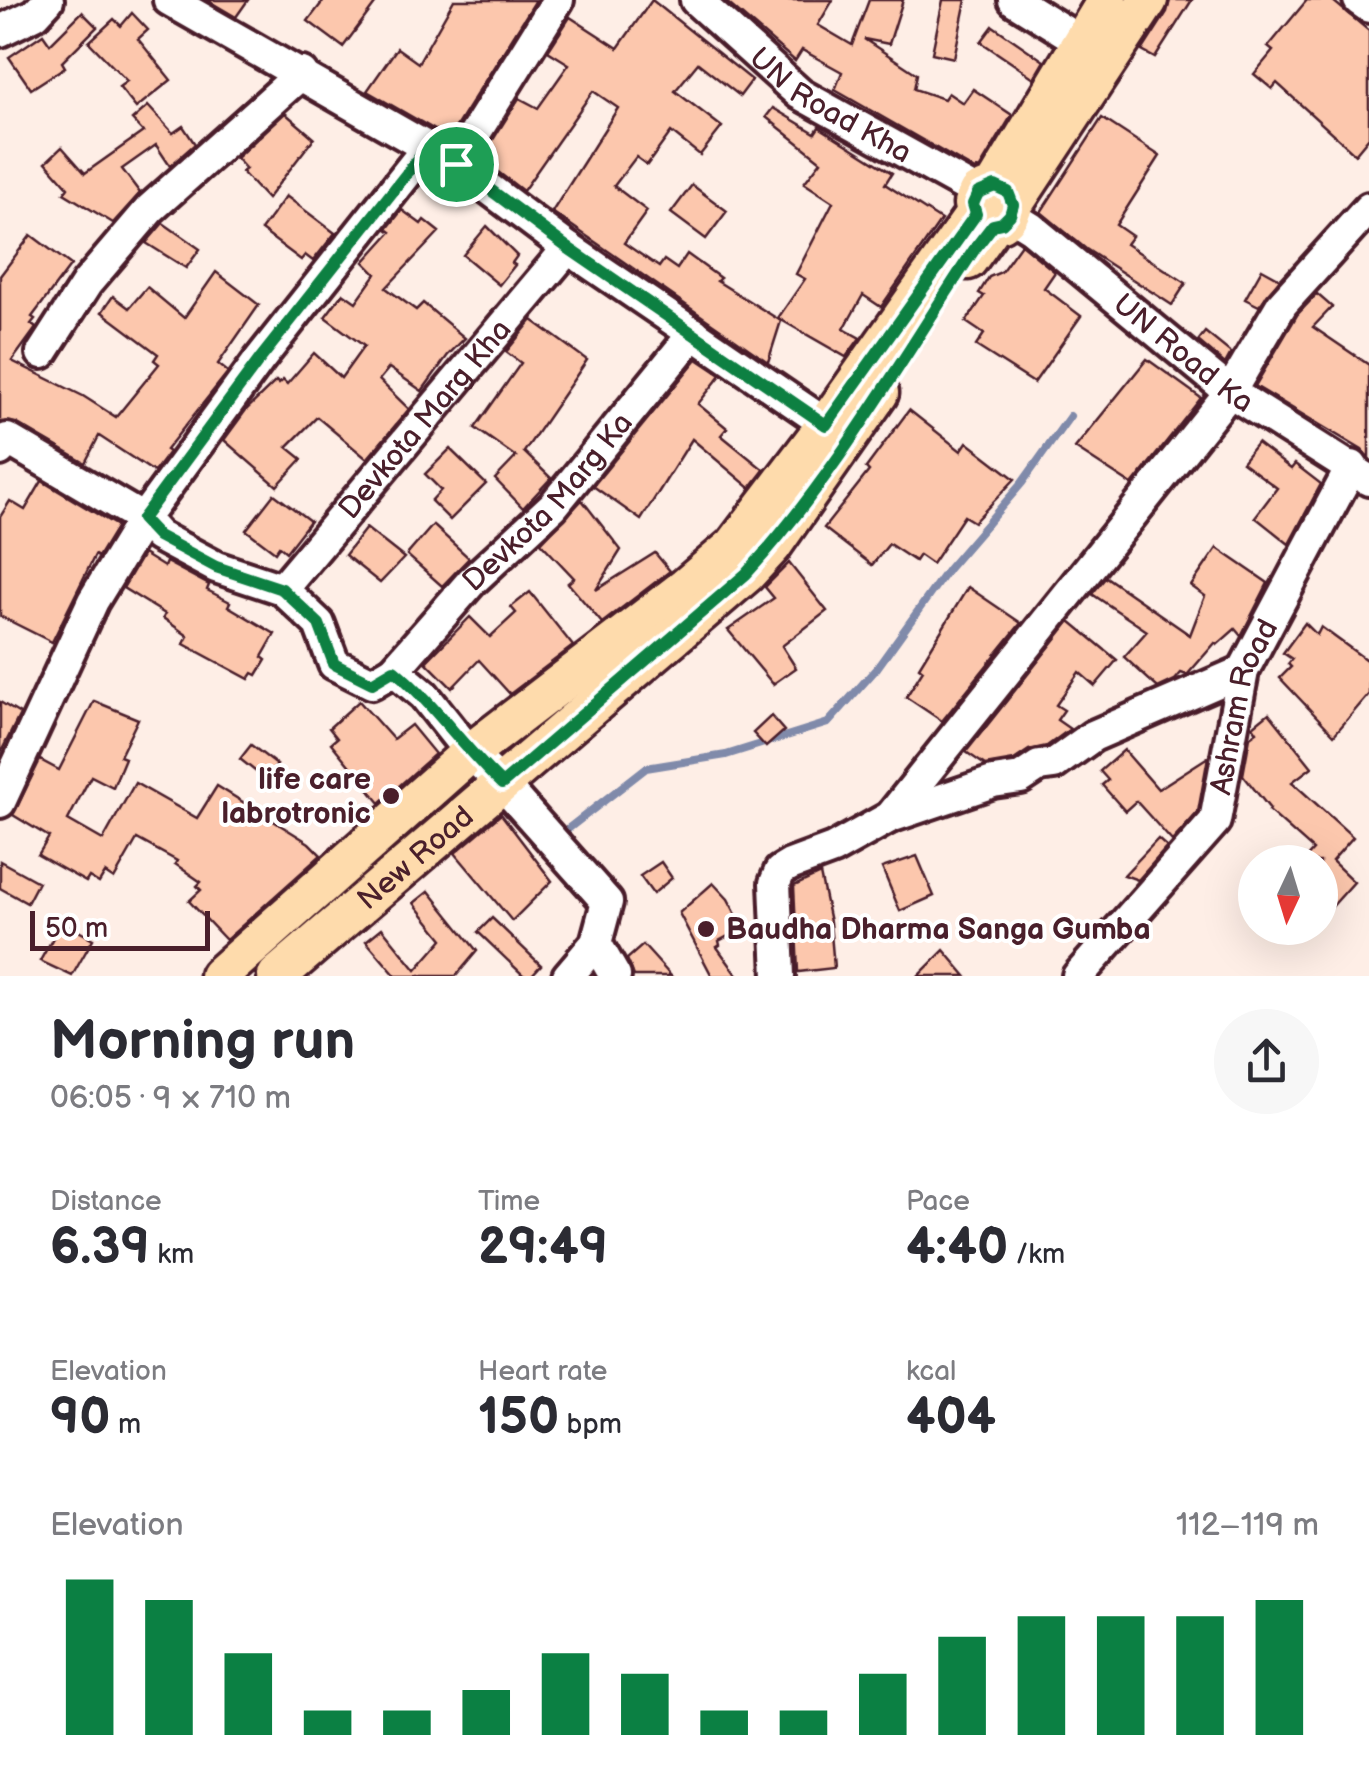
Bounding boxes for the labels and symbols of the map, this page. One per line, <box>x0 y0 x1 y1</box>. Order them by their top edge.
street label: UN Road Kha <box>742 40 917 171</box>
pin <box>414 122 499 207</box>
street label: UN Road Ka <box>1106 287 1259 421</box>
street label: Devkota Marg Kha <box>332 312 519 527</box>
street label: Devkota Marg Ka <box>456 406 641 599</box>
street label: Ashram Road <box>1203 613 1286 798</box>
place label: life care labrotronic <box>221 762 371 832</box>
marker: life care labrotronic <box>380 785 402 807</box>
street label: New Road <box>351 799 481 918</box>
north arrow <box>1238 845 1338 945</box>
scale bar <box>30 906 210 950</box>
place label: Baudha Dharma Sanga Gumba <box>726 912 1151 948</box>
marker: Baudha Dharma Sanga Gumba <box>695 918 717 940</box>

